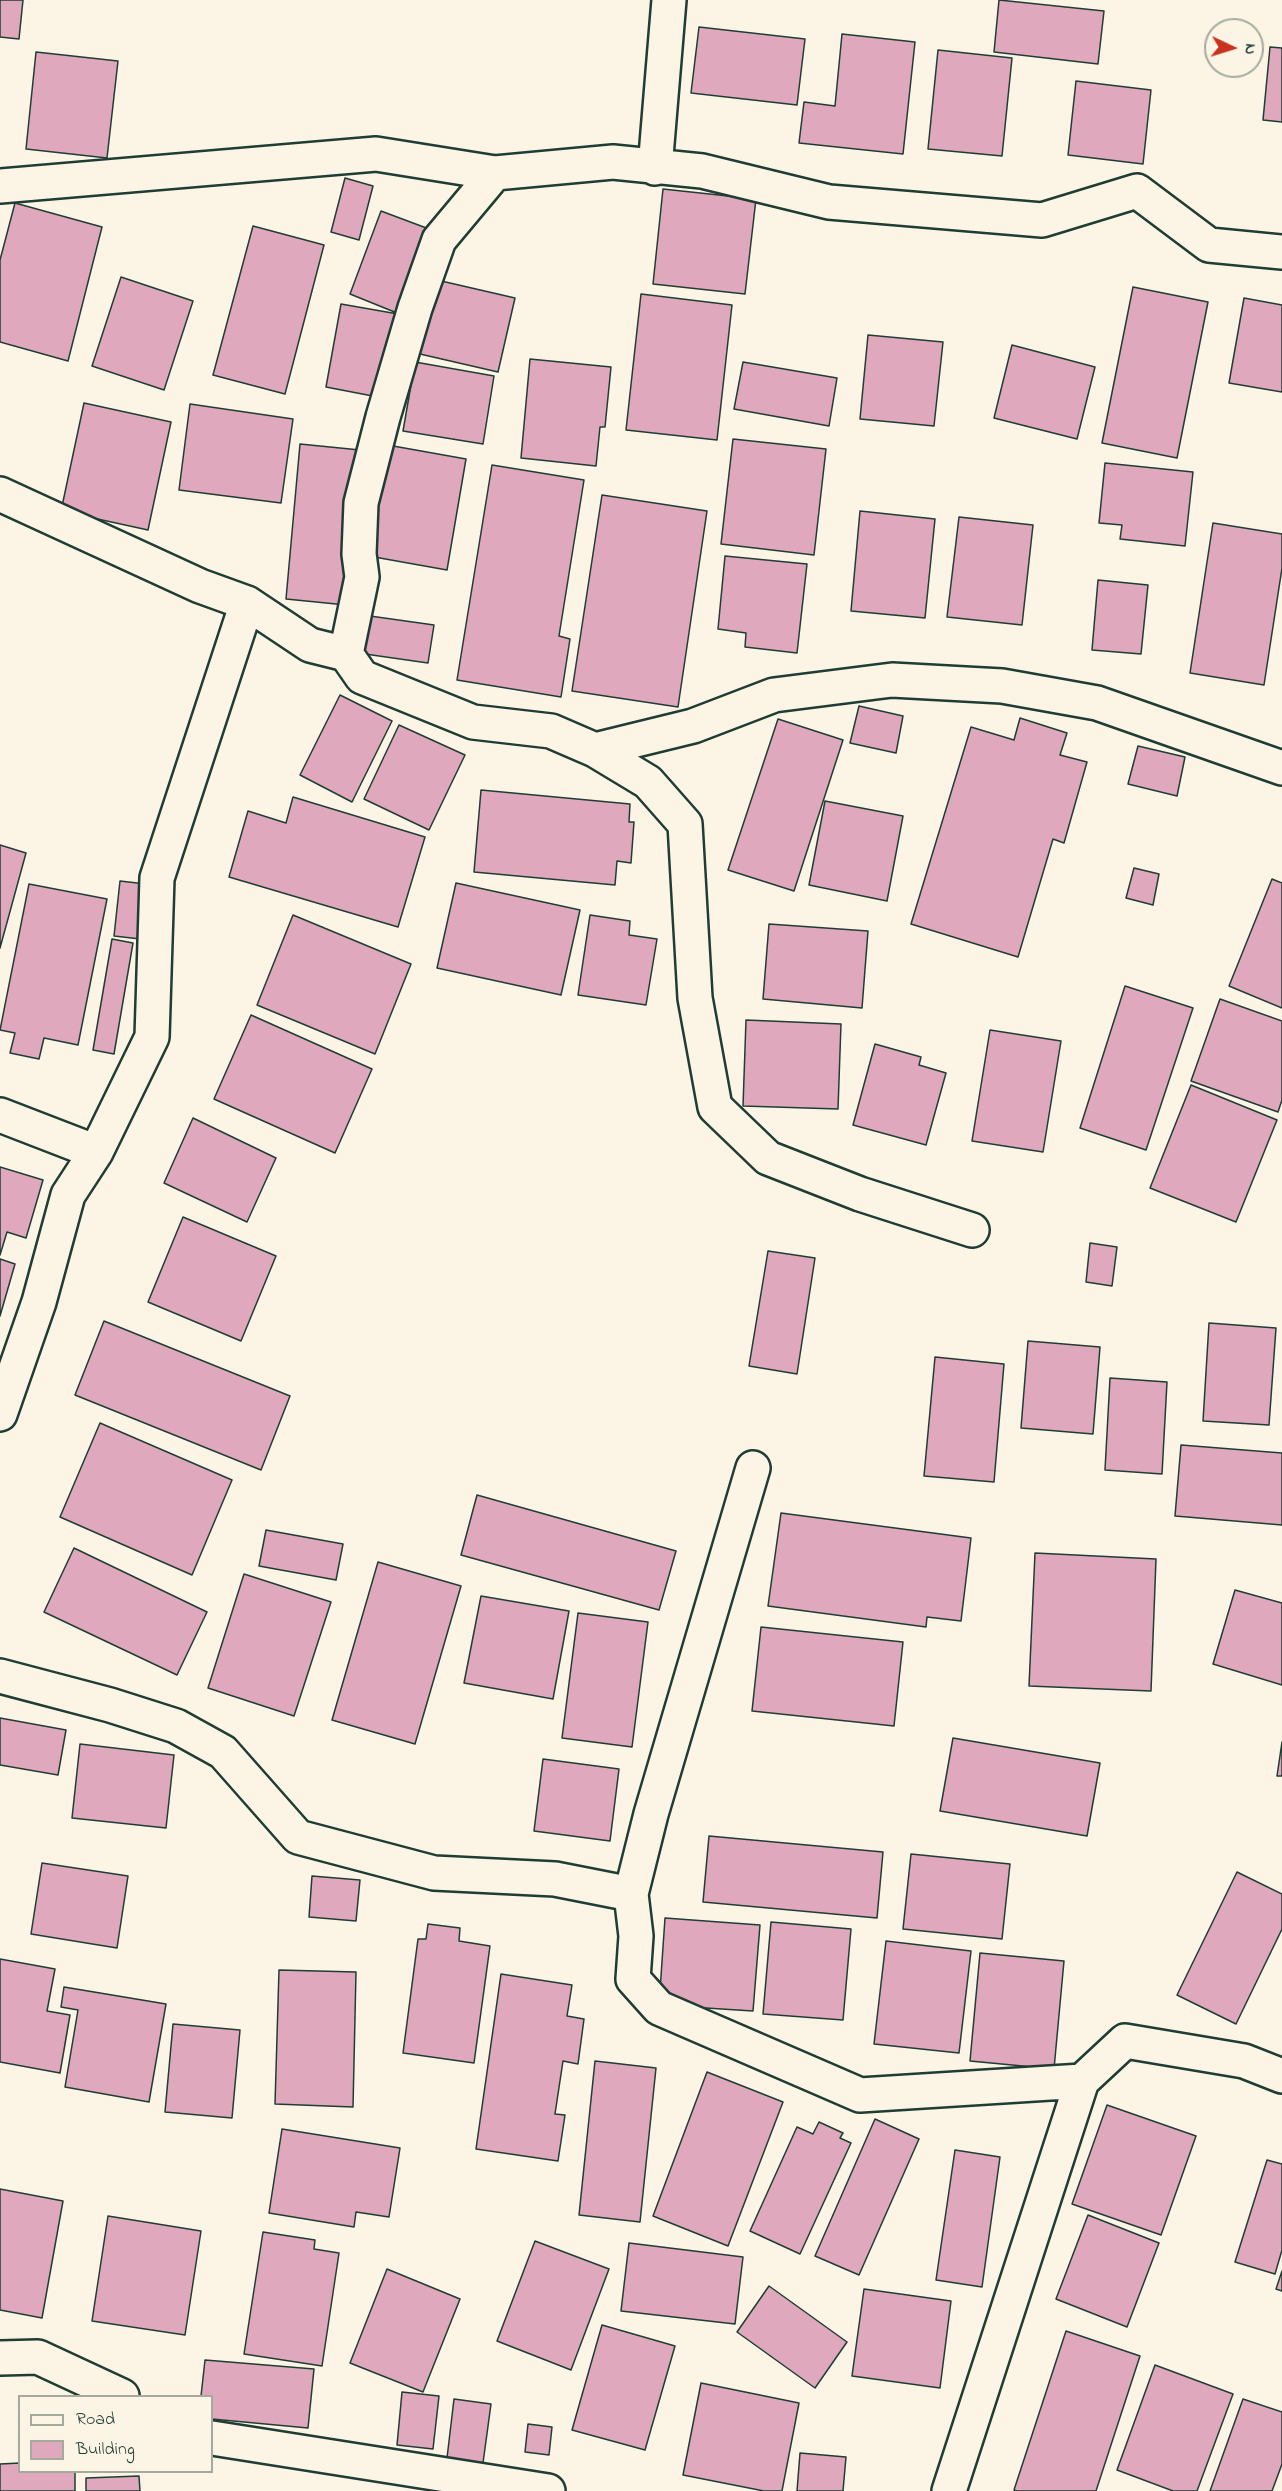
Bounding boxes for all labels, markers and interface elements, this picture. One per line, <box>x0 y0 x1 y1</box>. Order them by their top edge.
north arrow <box>1204 18 1264 78</box>
text: N <box>1238 43 1262 55</box>
legend <box>18 2395 213 2473</box>
text: Road <box>76 2407 115 2433</box>
text: Building <box>76 2437 135 2463</box>

